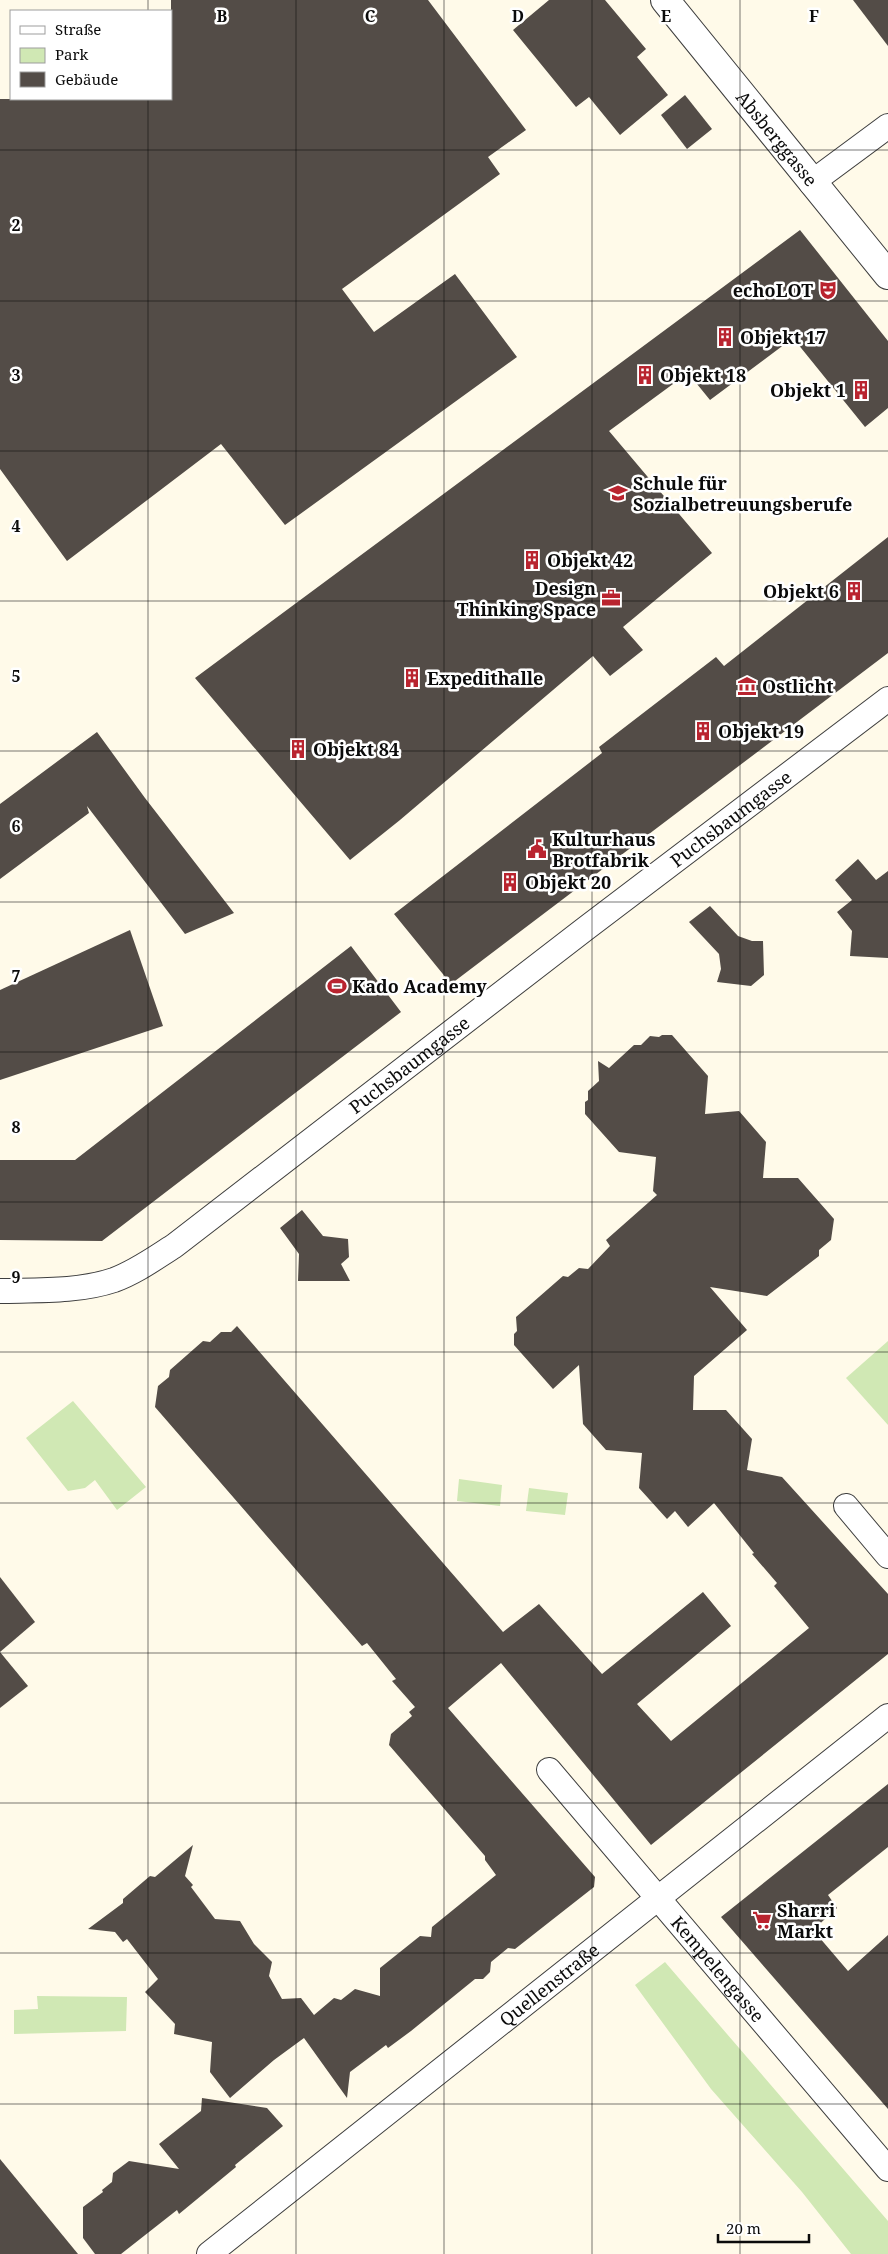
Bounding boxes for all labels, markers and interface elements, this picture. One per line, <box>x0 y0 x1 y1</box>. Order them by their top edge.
text: B <box>217 5 228 27</box>
text: C <box>365 5 376 27</box>
text: D <box>512 5 524 27</box>
text: E <box>661 5 671 27</box>
text: F <box>809 5 819 27</box>
legend <box>10 10 172 100</box>
text: Straße <box>55 19 101 39</box>
text: Park <box>55 44 89 64</box>
text: Gebäude <box>55 69 118 89</box>
street label: Absberggasse <box>731 85 823 191</box>
text: 2 <box>11 214 21 236</box>
place label: echoLOT <box>733 278 813 302</box>
theatre icon: echoLOT <box>817 279 839 301</box>
place label: Objekt 17 <box>740 325 826 349</box>
building icon: Objekt 17 <box>714 326 736 348</box>
place label: Objekt 18 <box>660 363 746 387</box>
text: 3 <box>11 364 21 386</box>
building icon: Objekt 18 <box>634 364 656 386</box>
place label: Objekt 1 <box>770 378 846 402</box>
building icon: Objekt 1 <box>850 379 872 401</box>
place label: Schule für Sozialbetreuungsberufe <box>633 471 852 516</box>
school or university icon: Schule für Sozialbetreuungsberufe <box>607 482 629 504</box>
text: 4 <box>11 515 21 537</box>
place label: Objekt 42 <box>547 548 633 572</box>
building icon: Objekt 42 <box>521 549 543 571</box>
place label: Design Thinking Space <box>457 576 596 621</box>
place label: Objekt 6 <box>763 579 839 603</box>
building icon: Objekt 6 <box>843 580 865 602</box>
office icon: Design Thinking Space <box>600 587 622 609</box>
text: 5 <box>11 665 21 687</box>
place label: Expedithalle <box>427 666 543 690</box>
building icon: Expedithalle <box>401 667 423 689</box>
place label: Ostlicht <box>762 674 834 698</box>
museum icon: Ostlicht <box>736 675 758 697</box>
place label: Objekt 19 <box>718 719 804 743</box>
building icon: Objekt 19 <box>692 720 714 742</box>
place label: Objekt 84 <box>313 737 399 761</box>
building icon: Objekt 84 <box>287 738 309 760</box>
street label: Puchsbaumgasse <box>665 765 796 872</box>
text: 6 <box>11 815 21 837</box>
place label: Kulturhaus Brotfabrik <box>552 827 656 872</box>
public building icon: Kulturhaus Brotfabrik <box>526 838 548 860</box>
place label: Objekt 20 <box>525 870 611 894</box>
building icon: Objekt 20 <box>499 871 521 893</box>
text: 7 <box>11 965 21 987</box>
place label: Kado Academy <box>352 974 487 998</box>
sports icon: Kado Academy <box>326 975 348 997</box>
street label: Puchsbaumgasse <box>344 1011 474 1119</box>
text: 8 <box>11 1116 21 1138</box>
text: 9 <box>11 1266 21 1288</box>
place label: Sharri Markt <box>777 1898 836 1943</box>
supermarket icon: Sharri Markt <box>751 1909 773 1931</box>
street label: Kempelengasse <box>666 1911 770 2027</box>
street label: Quellenstraße <box>494 1938 604 2031</box>
scale bar <box>718 2212 809 2244</box>
text: 20 m <box>726 2218 761 2238</box>

